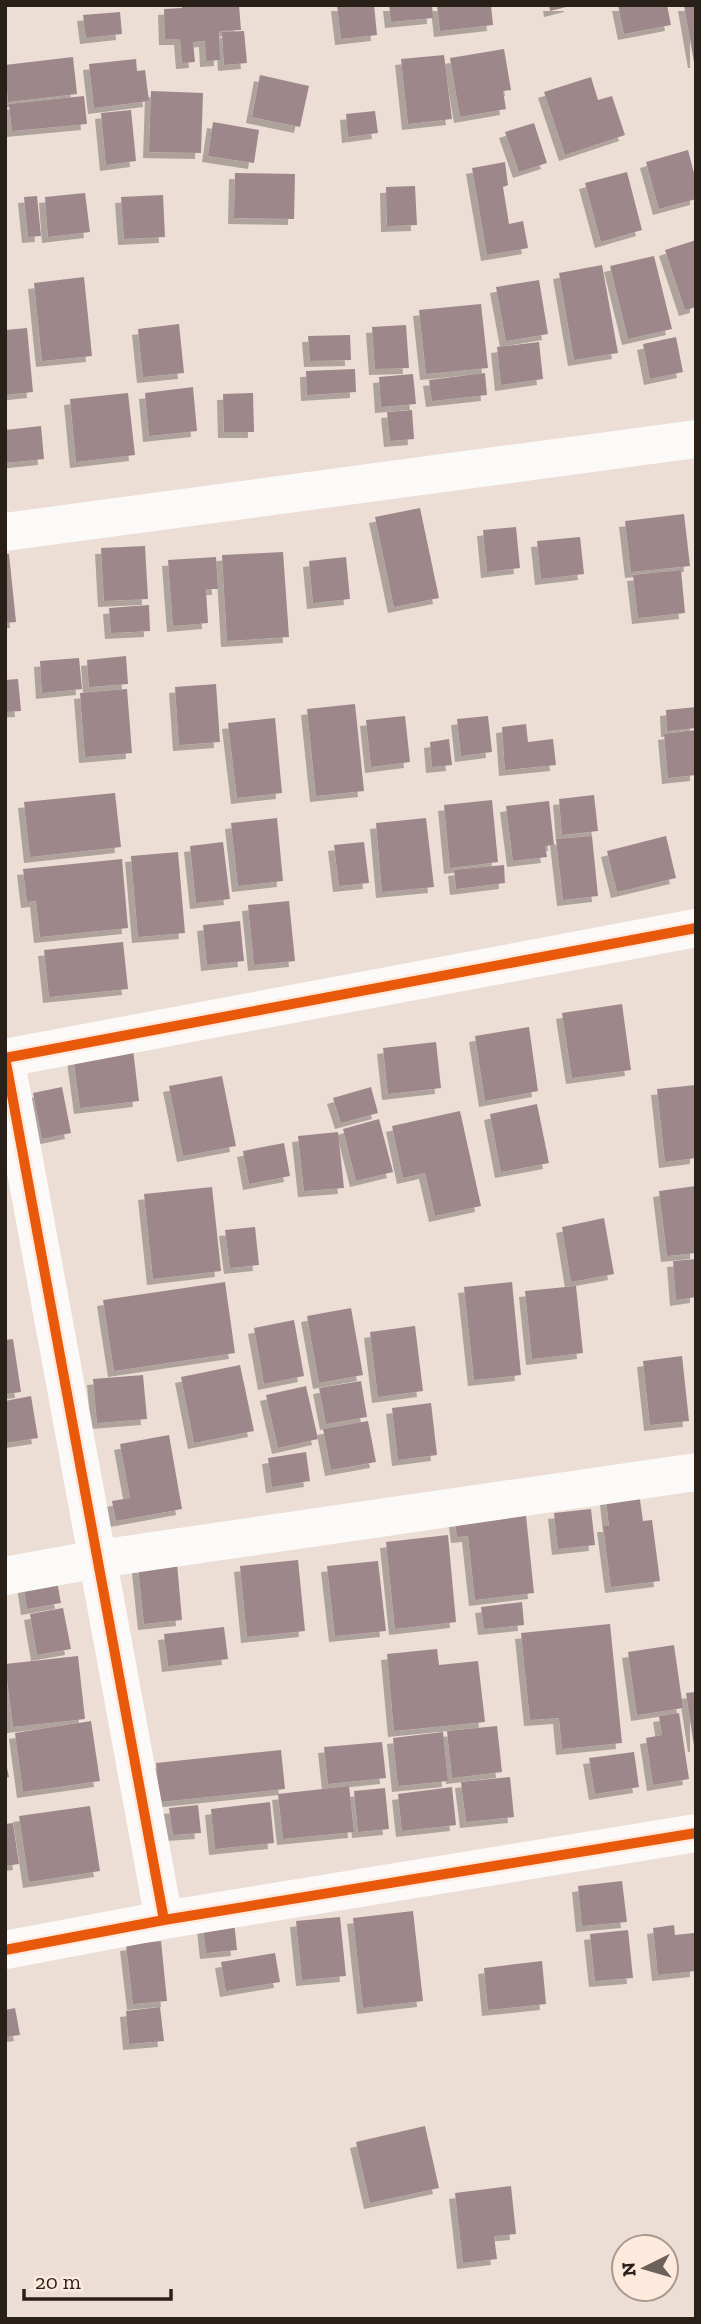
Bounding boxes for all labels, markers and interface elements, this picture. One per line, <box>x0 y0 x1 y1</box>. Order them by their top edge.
north arrow <box>610 2233 680 2303</box>
scale bar <box>24 2258 172 2302</box>
text: N <box>616 2261 641 2278</box>
text: 20 m <box>35 2269 81 2294</box>

